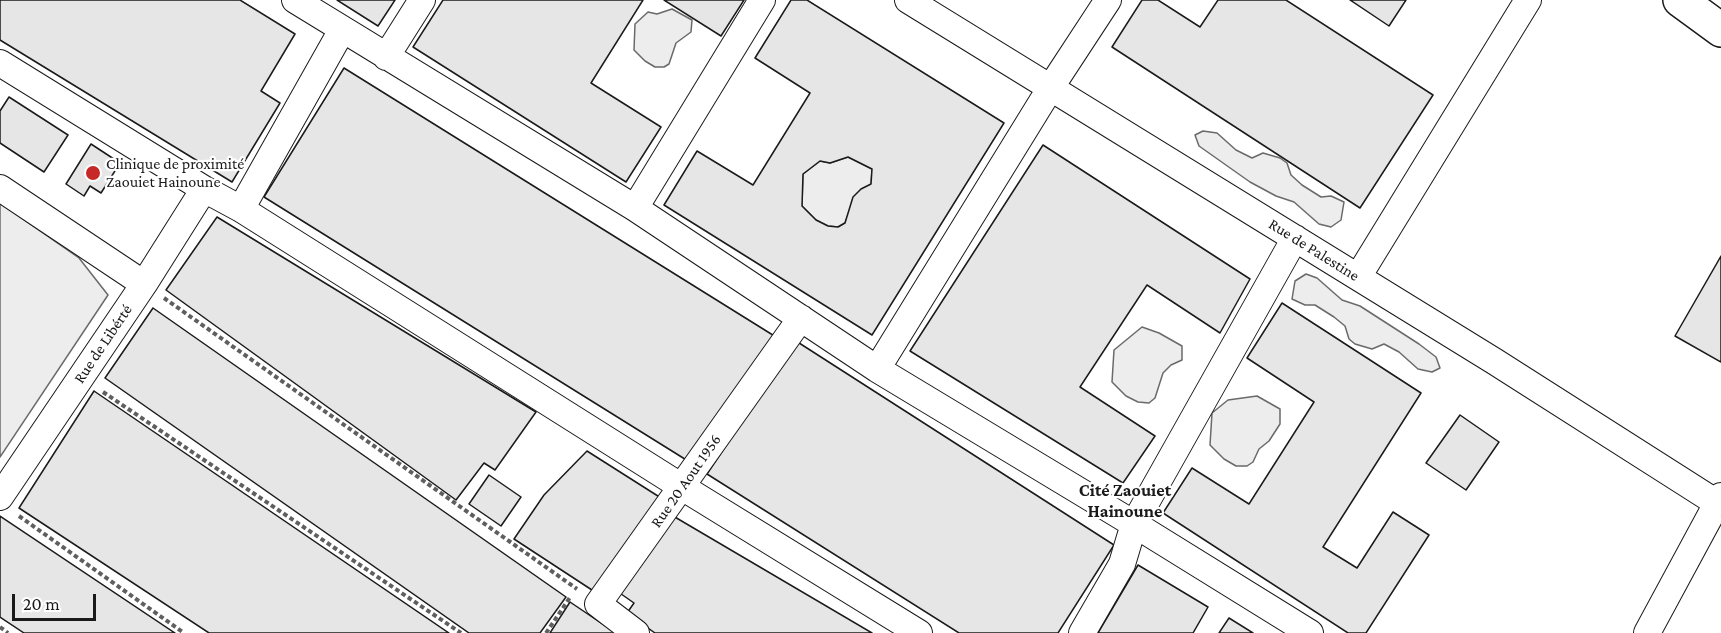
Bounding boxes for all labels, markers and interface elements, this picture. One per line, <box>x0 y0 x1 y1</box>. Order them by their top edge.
place label: Clinique de proximité Zaouiet Hainoune <box>106 154 244 192</box>
marker: Clinique de proximité Zaouiet Hainoune <box>84 164 102 182</box>
street label: Rue de Palestine <box>1265 214 1363 286</box>
street label: Rue de Libérté <box>70 301 136 387</box>
street label: Rue 20 Aout 1956 <box>647 431 725 531</box>
district label: Cité Zaouiet Hainoune <box>1079 479 1171 522</box>
scale bar <box>15 582 99 620</box>
text: 20 m <box>23 594 60 614</box>

